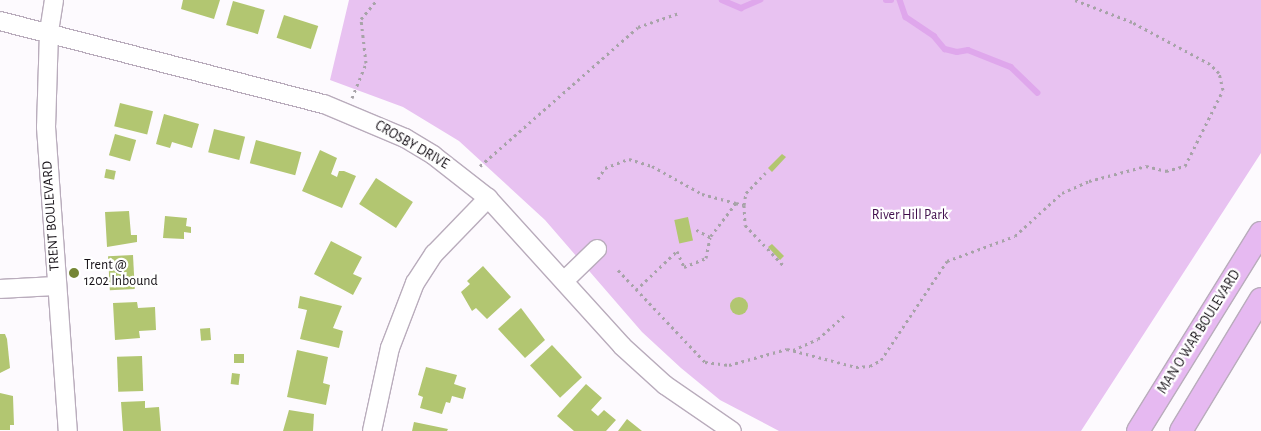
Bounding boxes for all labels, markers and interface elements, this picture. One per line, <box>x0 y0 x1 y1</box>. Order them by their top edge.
street label: CROSBY DRIVE <box>372 117 452 173</box>
street label: TRENT BOULEVARD <box>39 160 63 272</box>
park label: River Hill Park <box>872 207 948 223</box>
place label: Trent @ 1202 Inbound <box>84 257 158 290</box>
marker: Trent @ 1202 Inbound <box>68 267 80 279</box>
street label: MAN O WAR BOULEVARD <box>1154 267 1244 397</box>

